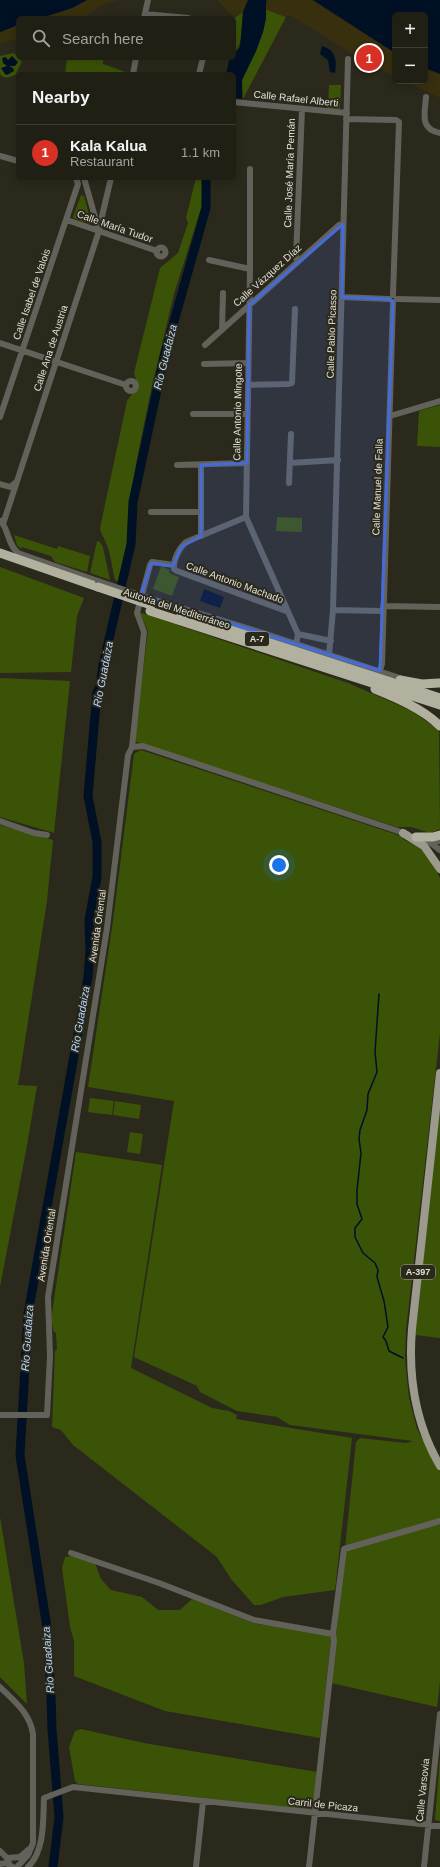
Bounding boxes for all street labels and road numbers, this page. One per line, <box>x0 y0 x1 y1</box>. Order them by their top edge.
street label: Calle Rafael Alberti <box>253 89 339 108</box>
street label: Calle José María Pemán <box>282 118 297 228</box>
street label: Calle María Tudor <box>75 208 155 245</box>
street label: Calle Vázquez Díaz <box>231 242 304 309</box>
street label: Calle Isabel de Valois <box>11 247 52 341</box>
street label: Calle Pablo Picasso <box>324 289 339 379</box>
street label: Calle Ana de Austria <box>31 303 70 393</box>
street label: Calle Antonio Mingote <box>231 363 244 461</box>
street label: Calle Manuel de Falla <box>370 438 385 536</box>
street label: Calle Antonio Machado <box>185 560 285 605</box>
street label: Autovía del Mediterráneo <box>122 586 232 631</box>
road number: A-7 <box>245 632 269 646</box>
street label: Avenida Oriental <box>87 889 108 963</box>
street label: Avenida Oriental <box>35 1208 58 1282</box>
road number: A-397 <box>401 1265 435 1279</box>
street label: Calle Varsovia <box>414 1757 431 1822</box>
street label: Carril de Picaza <box>287 1795 359 1814</box>

